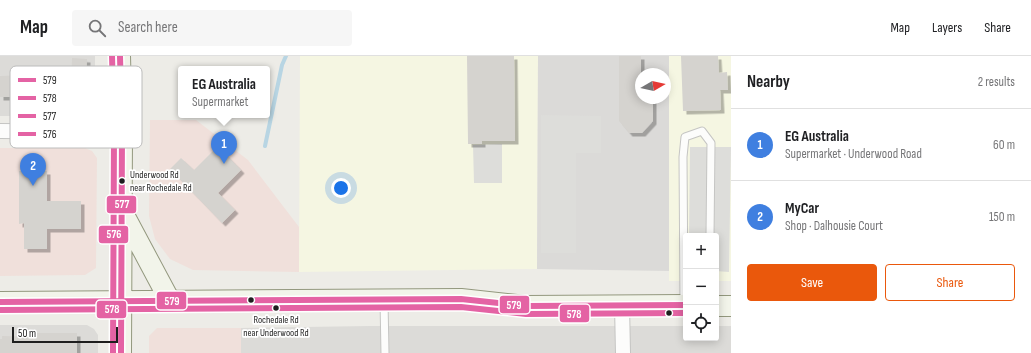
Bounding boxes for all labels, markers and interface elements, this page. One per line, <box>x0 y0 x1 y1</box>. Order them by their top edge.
search box <box>72 10 352 46</box>
text: Map <box>20 16 48 39</box>
icon: search <box>86 17 108 39</box>
text: Search here <box>118 18 178 37</box>
text: Map <box>890 19 910 36</box>
text: Layers <box>932 19 962 36</box>
text: Share <box>984 19 1011 36</box>
legend <box>10 66 142 148</box>
popup <box>178 66 270 118</box>
north arrow <box>635 68 671 104</box>
text: Nearby <box>747 72 790 92</box>
text: 579 <box>43 74 57 87</box>
text: 2 results <box>978 74 1015 90</box>
text: EG Australia <box>192 75 256 94</box>
text: 578 <box>43 92 57 105</box>
text: Supermarket <box>192 94 248 110</box>
text: 577 <box>43 110 57 123</box>
text: EG Australia <box>785 127 849 146</box>
text: 576 <box>43 128 57 141</box>
pin: 1 <box>211 131 237 164</box>
text: 1 <box>757 137 763 153</box>
text: 60 m <box>993 137 1015 153</box>
text: Supermarket · Underwood Road <box>785 146 922 162</box>
pin: 2 <box>20 153 46 186</box>
place label: Underwood Rd near Rochedale Rd <box>130 169 192 194</box>
marker: Underwood Rd near Rochedale Rd <box>117 176 127 186</box>
your location <box>331 178 351 198</box>
line badge: 577 <box>106 195 137 214</box>
text: 577 <box>115 198 129 211</box>
text: MyCar <box>785 199 819 218</box>
text: 2 <box>757 209 763 225</box>
text: 150 m <box>989 209 1015 225</box>
text: Shop · Dalhousie Court <box>785 218 883 234</box>
line badge: 576 <box>98 225 129 244</box>
text: 576 <box>107 228 121 241</box>
map controls <box>683 233 719 341</box>
button: + <box>683 233 719 269</box>
button: Save <box>747 264 877 301</box>
button: Share <box>885 264 1015 301</box>
button: − <box>683 269 719 305</box>
line badge: 579 <box>156 291 187 310</box>
text: 579 <box>165 295 179 308</box>
unlabelled marker <box>246 295 256 305</box>
line badge: 579 <box>499 295 530 314</box>
text: 579 <box>507 299 521 312</box>
line badge: 578 <box>96 300 127 319</box>
text: 578 <box>105 303 119 316</box>
marker: Rochedale Rd near Underwood Rd <box>271 303 281 313</box>
line badge: 578 <box>559 304 590 323</box>
button: locate <box>683 305 719 341</box>
text: 578 <box>567 308 581 321</box>
unlabelled marker <box>664 308 674 318</box>
place label: Rochedale Rd near Underwood Rd <box>243 314 309 339</box>
scale bar <box>12 325 118 344</box>
text: 50 m <box>18 327 36 340</box>

